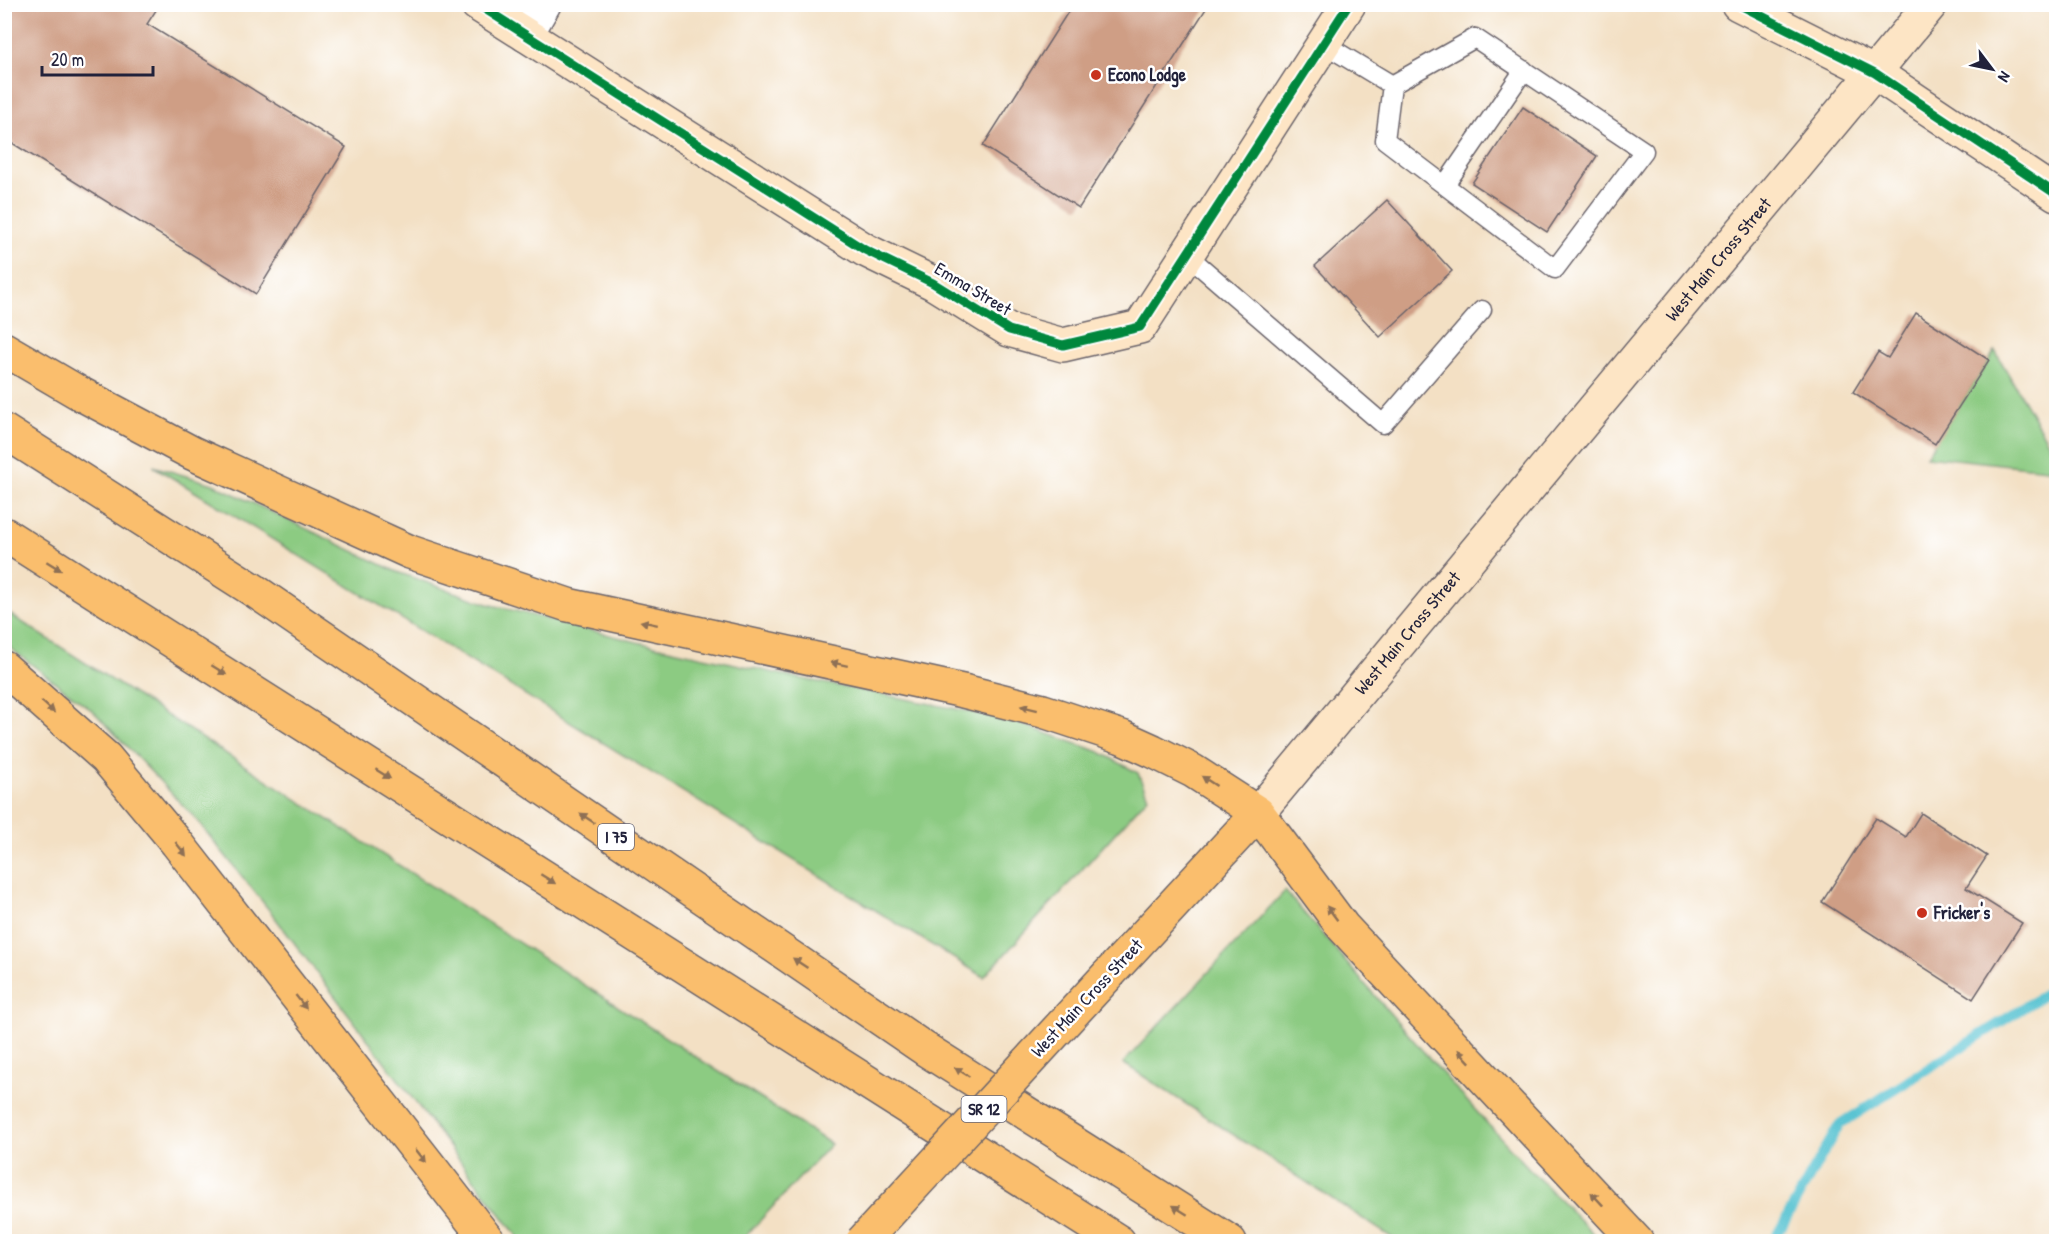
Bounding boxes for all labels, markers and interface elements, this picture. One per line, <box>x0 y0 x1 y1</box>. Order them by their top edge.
scale bar <box>42 39 153 77</box>
north arrow <box>1962 39 2022 99</box>
text: 20 m <box>51 47 84 72</box>
place label: Econo Lodge <box>1108 62 1187 88</box>
marker: Econo Lodge <box>1089 68 1103 82</box>
text: N <box>1993 68 2016 87</box>
street label: West Main Cross Street <box>1659 191 1777 326</box>
street label: Emma Street <box>930 256 1017 322</box>
one-way arrow <box>46 560 62 571</box>
street label: West Main Cross Street <box>1349 565 1467 700</box>
one-way arrow <box>640 617 658 627</box>
one-way arrow <box>830 659 849 668</box>
one-way arrow <box>210 664 226 676</box>
one-way arrow <box>40 700 55 713</box>
one-way arrow <box>1020 702 1039 712</box>
one-way arrow <box>375 769 391 780</box>
one-way arrow <box>1201 776 1217 787</box>
one-way arrow <box>580 812 596 824</box>
road number: I 75 <box>598 824 634 850</box>
one-way arrow <box>175 841 187 856</box>
one-way arrow <box>540 873 556 884</box>
place label: Fricker's <box>1933 900 1990 925</box>
one-way arrow <box>1327 905 1339 920</box>
marker: Fricker's <box>1915 906 1929 920</box>
street label: West Main Cross Street <box>1025 932 1149 1062</box>
one-way arrow <box>793 957 809 969</box>
one-way arrow <box>295 995 307 1010</box>
one-way arrow <box>1457 1049 1471 1064</box>
one-way arrow <box>954 1067 970 1078</box>
road number: SR 12 <box>962 1096 1006 1122</box>
one-way arrow <box>415 1149 427 1164</box>
one-way arrow <box>1590 1191 1604 1206</box>
one-way arrow <box>1172 1205 1188 1216</box>

